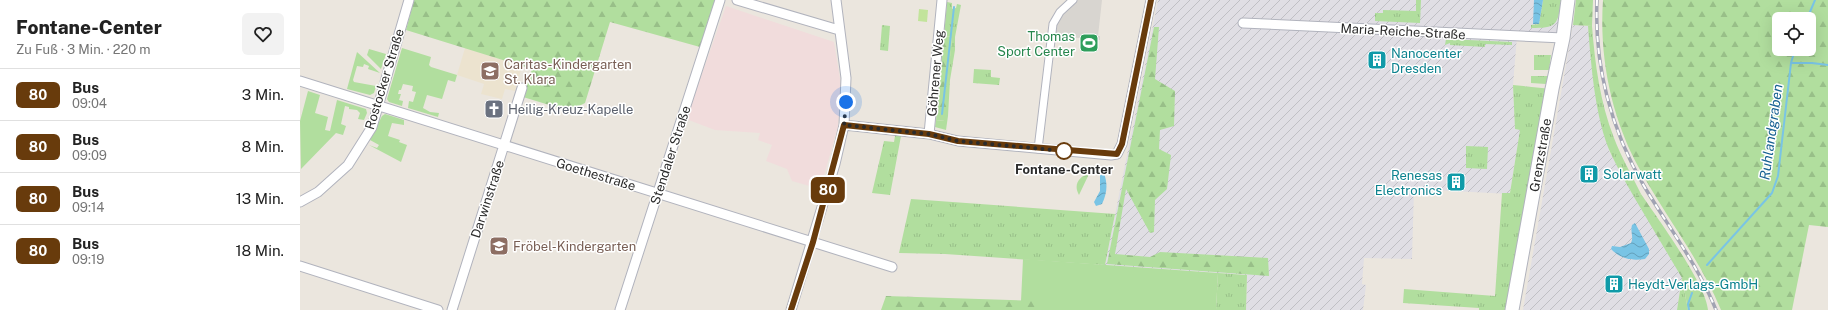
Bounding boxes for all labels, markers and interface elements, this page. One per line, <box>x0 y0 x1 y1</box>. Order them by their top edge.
map controls <box>1772 12 1816 56</box>
button: locate <box>1772 12 1816 56</box>
button: heart <box>242 13 284 55</box>
text: Fontane-Center <box>16 16 162 38</box>
street label: Maria-Reiche-Straße <box>1340 21 1466 42</box>
street label: Rostocker Straße <box>362 27 407 131</box>
street label: Göhrener Weg <box>924 29 947 117</box>
place label: Thomas Sport Center <box>997 29 1075 59</box>
sports icon: Thomas Sport Center <box>1078 32 1100 54</box>
text: Zu Fuß · 3 Min. · 220 m <box>16 42 151 57</box>
place label: Nanocenter Dresden <box>1391 46 1462 76</box>
building icon: Nanocenter Dresden <box>1366 49 1388 71</box>
place label: Caritas-Kindergarten St. Klara <box>504 57 632 87</box>
school or university icon: Caritas-Kindergarten St. Klara <box>479 60 501 82</box>
text: Bus <box>72 79 99 96</box>
water label: Ruhlandgraben <box>1756 83 1786 181</box>
text: 3 Min. <box>242 86 284 103</box>
text: 80 <box>29 87 47 103</box>
your location <box>836 92 856 112</box>
text: 09:04 <box>72 96 107 111</box>
church icon: Heilig-Kreuz-Kapelle <box>483 98 505 120</box>
place label: Heilig-Kreuz-Kapelle <box>508 102 633 117</box>
street label: Stendaler Straße <box>647 104 694 206</box>
street label: Grenzstraße <box>1527 117 1554 193</box>
text: Bus <box>72 131 99 148</box>
text: 8 Min. <box>242 138 284 155</box>
text: 80 <box>29 139 47 155</box>
marker: Fontane-Center <box>1055 142 1073 160</box>
text: 09:09 <box>72 148 107 163</box>
street label: Goethestraße <box>554 155 637 194</box>
street label: Darwinstraße <box>468 158 507 240</box>
place label: Fontane-Center <box>1015 162 1114 177</box>
building icon: Solarwatt <box>1578 163 1600 185</box>
place label: Solarwatt <box>1603 167 1662 182</box>
place label: Renesas Electronics <box>1375 168 1442 198</box>
building icon: Renesas Electronics <box>1445 171 1467 193</box>
line badge: 80 <box>810 177 846 203</box>
text: 80 <box>819 182 837 198</box>
text: Bus <box>72 183 99 200</box>
text: 13 Min. <box>236 190 284 207</box>
text: 80 <box>29 191 47 207</box>
text: 09:14 <box>72 200 104 215</box>
text: Bus <box>72 235 99 252</box>
school or university icon: Fröbel-Kindergarten <box>488 235 510 257</box>
place label: Fröbel-Kindergarten <box>513 239 636 254</box>
text: 18 Min. <box>235 242 284 259</box>
text: 80 <box>29 243 47 259</box>
text: 09:19 <box>72 252 104 267</box>
building icon: Heydt-Verlags-GmbH <box>1603 273 1625 295</box>
place label: Heydt-Verlags-GmbH <box>1628 277 1758 292</box>

